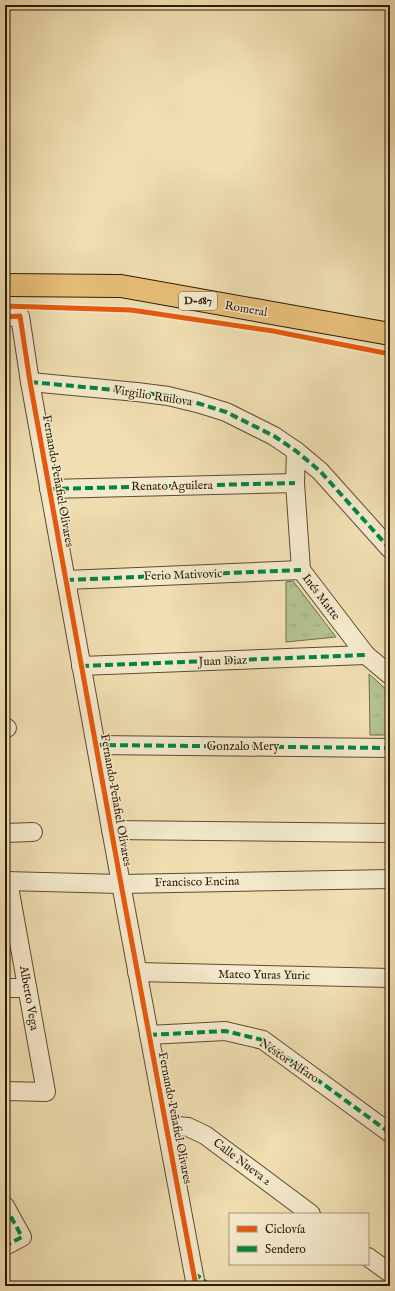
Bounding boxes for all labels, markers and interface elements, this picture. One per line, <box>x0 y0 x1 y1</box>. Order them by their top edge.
road number: D-687 <box>179 292 217 310</box>
street label: Romeral <box>223 298 269 320</box>
street label: Virgilio Ruilova <box>112 382 194 410</box>
street label: Fernando Peñafiel Olivares <box>39 414 77 548</box>
street label: Renato Aguilera <box>131 478 214 494</box>
street label: Ferio Mativovic <box>143 566 223 584</box>
street label: Inés Matte <box>299 571 344 624</box>
street label: Juan Diaz <box>196 653 248 670</box>
street label: Fernando Peñafiel Olivares <box>97 733 135 867</box>
street label: Gonzalo Mery <box>207 739 279 754</box>
street label: Francisco Encina <box>154 874 240 890</box>
street label: Alberto Vega <box>16 964 42 1032</box>
street label: Mateo Yuras Yuric <box>218 967 310 983</box>
street label: Néstor Alfaro <box>256 1035 322 1087</box>
street label: Fernando Peñafiel Olivares <box>155 1051 195 1185</box>
street label: Calle Nueva 2 <box>210 1135 274 1189</box>
legend <box>229 1213 369 1265</box>
text: Ciclovía <box>265 1222 306 1237</box>
text: Sendero <box>265 1242 306 1257</box>

